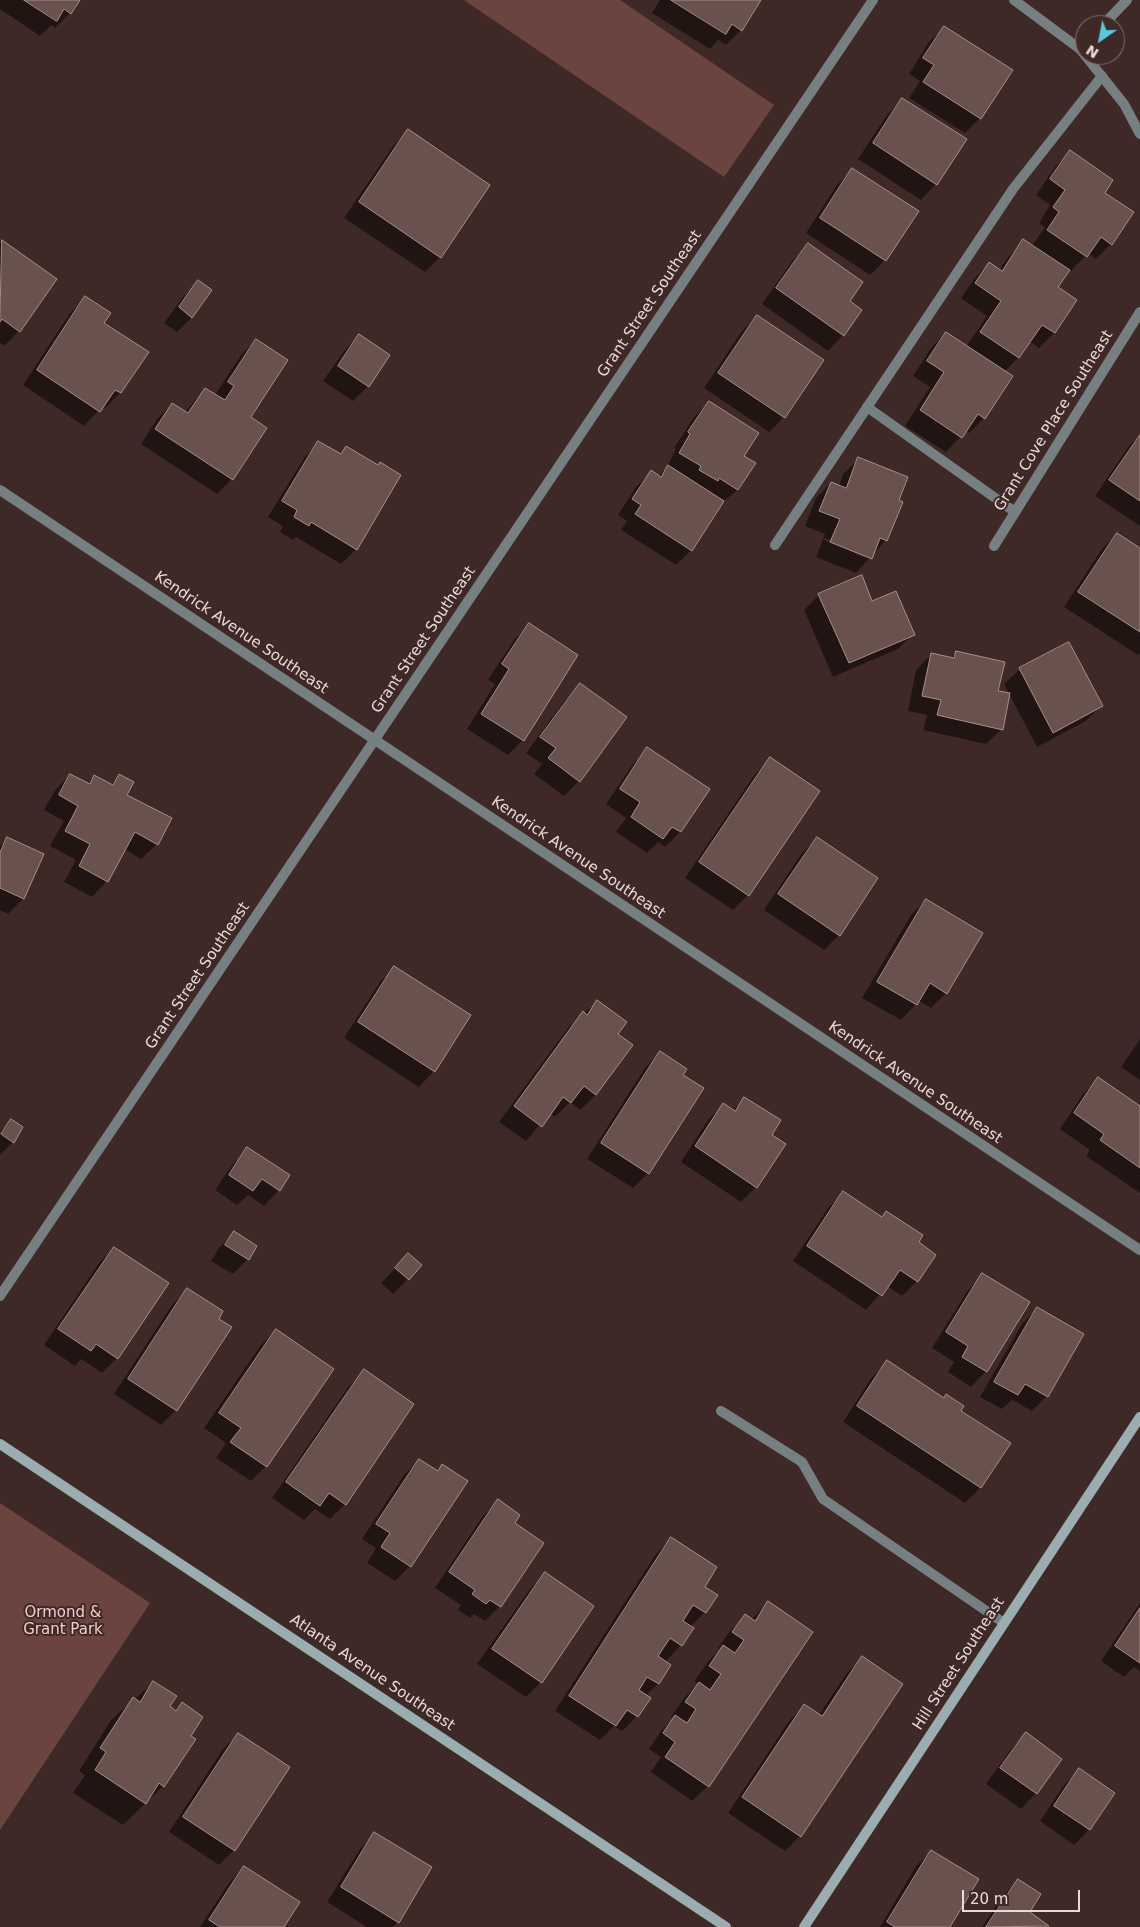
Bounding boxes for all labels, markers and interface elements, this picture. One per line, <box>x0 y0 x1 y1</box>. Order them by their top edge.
north arrow <box>1075 15 1125 65</box>
text: N <box>1083 42 1102 62</box>
street label: Grant Street Southeast <box>594 227 706 381</box>
street label: Grant Cove Place Southeast <box>991 327 1117 515</box>
street label: Grant Street Southeast <box>368 563 480 717</box>
street label: Kendrick Avenue Southeast <box>151 568 331 698</box>
street label: Kendrick Avenue Southeast <box>488 793 668 923</box>
street label: Grant Street Southeast <box>142 899 254 1053</box>
street label: Kendrick Avenue Southeast <box>825 1018 1005 1148</box>
street label: Hill Street Southeast <box>909 1594 1009 1734</box>
park label: Ormond & Grant Park <box>23 1604 103 1639</box>
street label: Atlanta Avenue Southeast <box>286 1611 458 1735</box>
scale bar <box>965 1880 1082 1912</box>
text: 20 m <box>970 1890 1008 1908</box>

